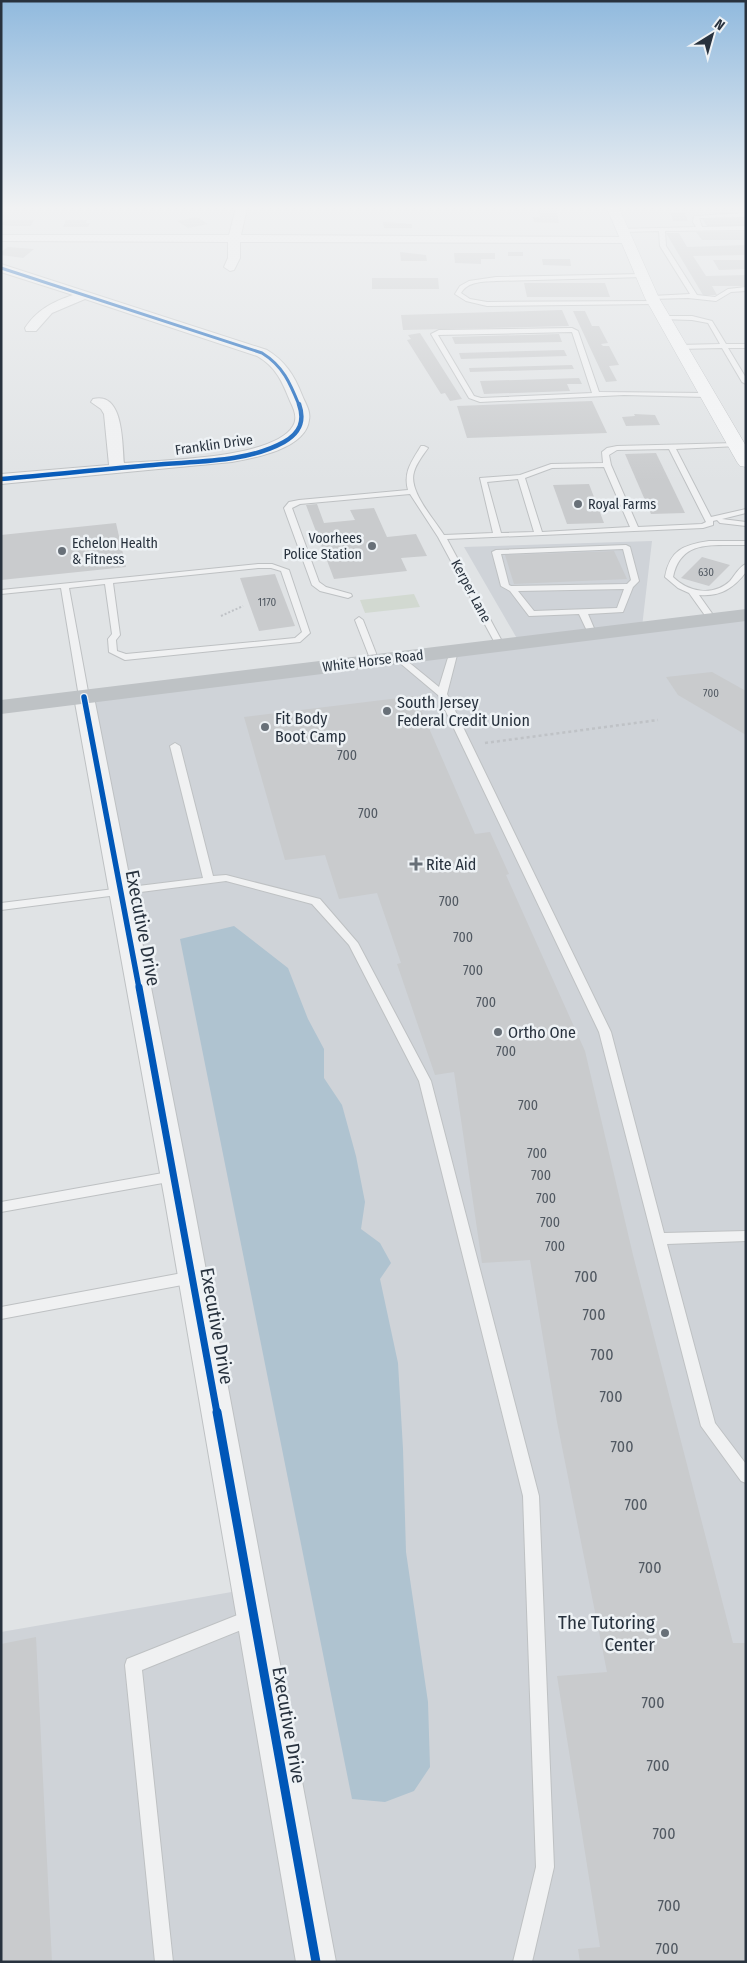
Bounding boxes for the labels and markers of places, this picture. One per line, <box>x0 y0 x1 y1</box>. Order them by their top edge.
place label: Royal Farms <box>588 496 656 513</box>
marker: Royal Farms <box>572 498 584 510</box>
place label: Voorhees Police Station <box>283 530 362 563</box>
place label: Echelon Health & Fitness <box>72 535 158 568</box>
marker: Voorhees Police Station <box>366 540 378 552</box>
marker: Echelon Health & Fitness <box>56 545 68 557</box>
place label: South Jersey Federal Credit Union <box>397 693 530 730</box>
marker: South Jersey Federal Credit Union <box>381 705 393 717</box>
place label: Fit Body Boot Camp <box>275 709 346 746</box>
marker: Fit Body Boot Camp <box>259 721 271 733</box>
place label: Rite Aid <box>426 855 476 874</box>
marker: Rite Aid <box>410 858 422 870</box>
place label: Ortho One <box>508 1023 576 1042</box>
marker: Ortho One <box>492 1026 504 1038</box>
place label: The Tutoring Center <box>558 1611 655 1656</box>
marker: The Tutoring Center <box>659 1627 671 1639</box>

